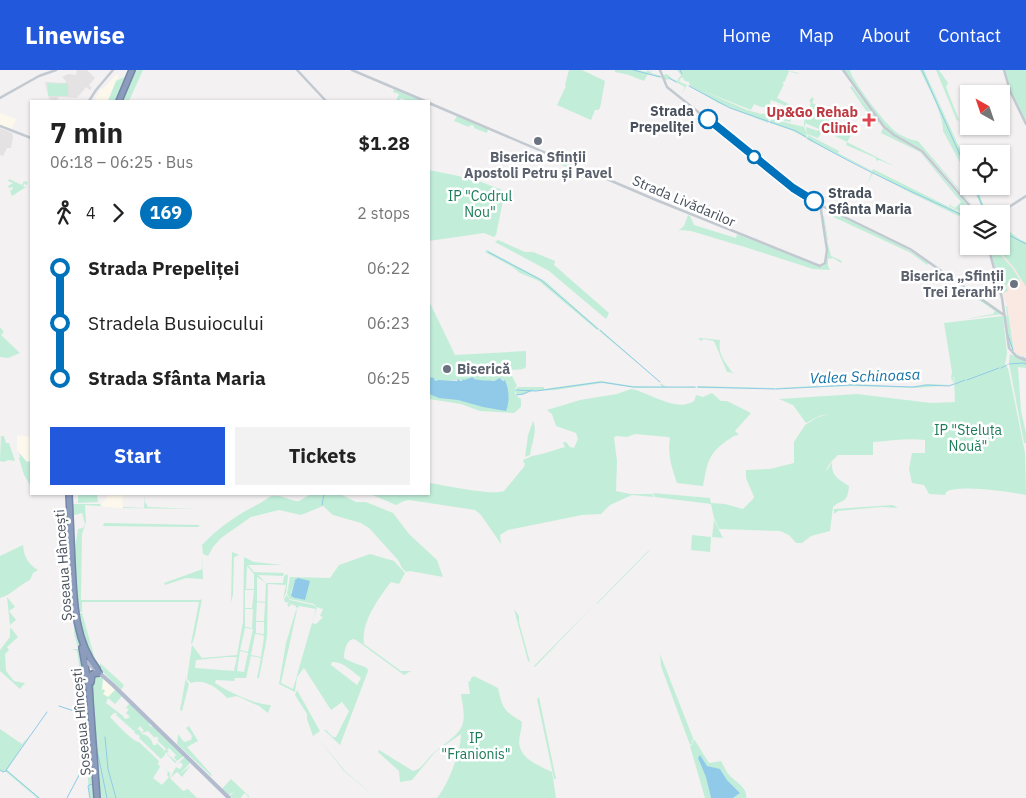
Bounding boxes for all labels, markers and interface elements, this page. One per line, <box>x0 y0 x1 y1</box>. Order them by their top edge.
text: Linewise <box>25 19 125 51</box>
text: Home <box>723 24 771 47</box>
text: Map <box>799 24 834 47</box>
text: About <box>862 24 910 47</box>
text: Contact <box>938 24 1001 47</box>
north arrow <box>960 85 1010 135</box>
map controls <box>960 85 1010 255</box>
place label: Strada Prepeliței <box>630 102 694 136</box>
place label: Up&Go Rehab Clinic <box>766 103 858 137</box>
marker: Strada Prepeliței <box>698 109 718 129</box>
marker: Up&Go Rehab Clinic <box>862 113 876 127</box>
text: 7 min <box>50 114 123 151</box>
text: $1.28 <box>358 131 410 155</box>
marker: Biserica Sfinții Apostoli Petru și Pavel <box>532 135 544 147</box>
button: locate <box>960 145 1010 195</box>
place label: Biserica Sfinții Apostoli Petru și Pavel <box>464 148 612 182</box>
unlabelled marker <box>747 150 761 164</box>
text: 06:18 – 06:25 · Bus <box>50 152 193 172</box>
street label: Strada Livădarilor <box>630 171 738 231</box>
place label: Strada Sfânta Maria <box>828 184 912 218</box>
park label: IP "Codrul Nou" <box>448 187 513 221</box>
marker: Strada Sfânta Maria <box>804 191 824 211</box>
icon: walk <box>50 199 78 227</box>
icon: forward <box>104 199 132 227</box>
text: 169 <box>150 201 182 224</box>
text: 4 <box>86 203 96 223</box>
text: 2 stops <box>357 203 410 223</box>
button: layers <box>960 205 1010 255</box>
text: Strada Prepeliței <box>88 256 239 280</box>
text: 06:22 <box>367 258 410 278</box>
place label: Biserica „Sfinții Trei Ierarhi” <box>901 267 1004 301</box>
marker: Biserica „Sfinții Trei Ierarhi” <box>1008 278 1020 290</box>
text: Stradela Busuiocului <box>88 311 264 335</box>
text: 06:23 <box>367 313 410 333</box>
place label: Biserică <box>457 360 510 378</box>
marker: Biserică <box>441 363 453 375</box>
water label: Valea Schinoasa <box>809 365 921 387</box>
text: Strada Sfânta Maria <box>88 366 266 390</box>
text: 06:25 <box>367 368 410 388</box>
park label: IP "Steluța Nouă" <box>934 421 1003 455</box>
button: Start <box>50 427 225 485</box>
button: Tickets <box>235 427 410 485</box>
street label: Șoseaua Hâncești <box>50 509 76 621</box>
street label: Șoseaua Hîncești <box>67 668 95 776</box>
park label: IP "Franionis" <box>441 729 511 763</box>

